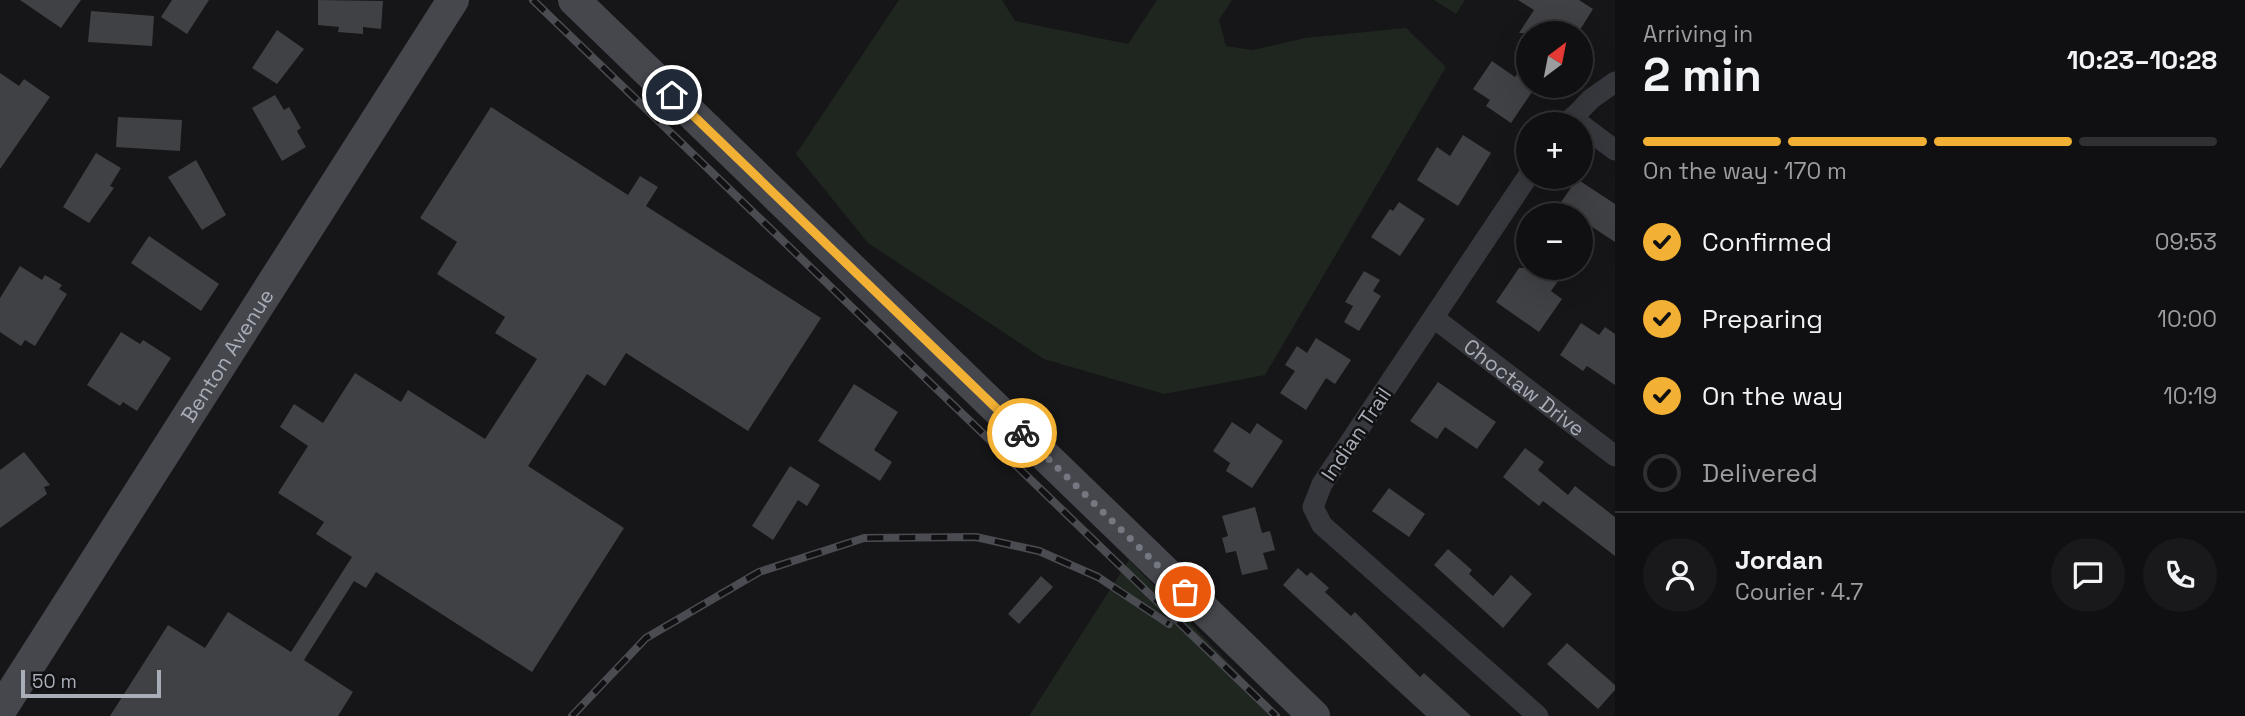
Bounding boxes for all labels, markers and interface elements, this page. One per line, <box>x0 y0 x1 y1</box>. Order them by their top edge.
text: Arriving in <box>1643 19 1753 49</box>
north arrow <box>1516 21 1592 98</box>
map controls <box>1516 21 1593 280</box>
text: 10:23–10:28 <box>2067 43 2217 77</box>
text: 2 min <box>1643 46 1762 104</box>
pin <box>642 65 702 125</box>
icon: home <box>653 76 691 114</box>
button: + <box>1516 112 1593 189</box>
text: On the way · 170 m <box>1643 156 1847 186</box>
button: − <box>1516 203 1593 280</box>
icon: check <box>1643 223 1681 261</box>
text: Confirmed <box>1702 225 1832 259</box>
text: 09:53 <box>2155 227 2217 257</box>
street label: Benton Avenue <box>174 283 279 427</box>
icon: check <box>1643 300 1681 338</box>
text: Preparing <box>1702 302 1823 336</box>
text: 10:00 <box>2157 304 2217 334</box>
street label: Choctaw Drive <box>1459 332 1591 442</box>
icon: check <box>1643 377 1681 415</box>
text: On the way <box>1702 379 1843 413</box>
text: 10:19 <box>2163 381 2217 411</box>
street label: Indian Trail <box>1315 382 1397 486</box>
courier <box>987 398 1057 468</box>
icon: bike <box>1003 414 1041 452</box>
text: Delivered <box>1702 456 1818 490</box>
button: person <box>1643 538 1717 612</box>
button: chat <box>2051 538 2125 612</box>
button: phone <box>2143 538 2217 612</box>
text: Jordan <box>1735 543 1823 577</box>
pin <box>1155 562 1215 622</box>
icon: bag <box>1166 573 1204 611</box>
text: Courier · 4.7 <box>1735 577 1863 607</box>
scale bar <box>21 667 161 699</box>
text: 50 m <box>32 669 77 694</box>

